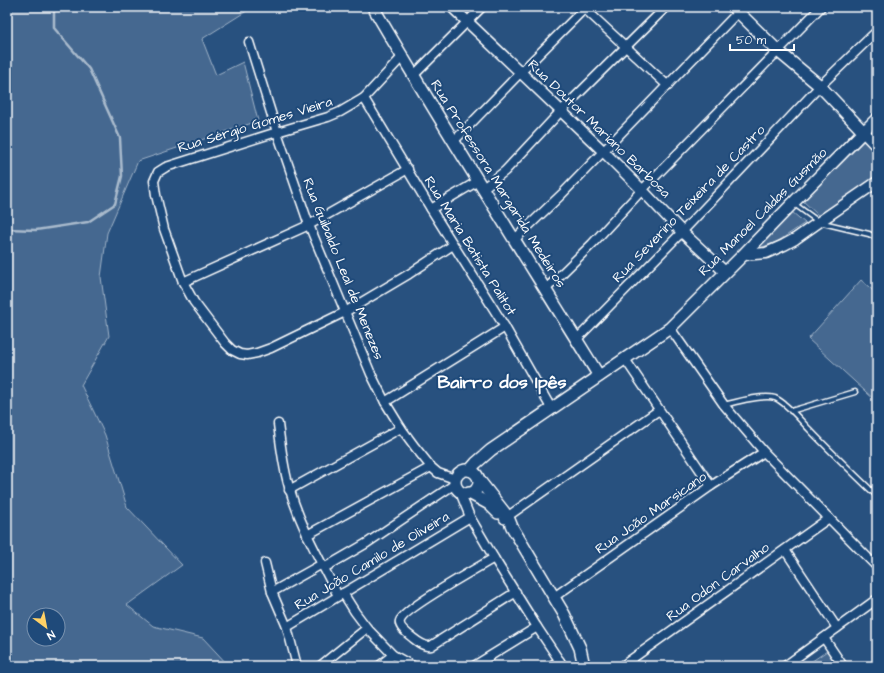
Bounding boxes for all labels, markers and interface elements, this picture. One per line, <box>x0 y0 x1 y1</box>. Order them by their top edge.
scale bar <box>730 26 794 52</box>
text: 50 m <box>736 32 767 49</box>
street label: Rua Doutor Mariano Barbosa <box>523 55 675 203</box>
street label: Rua Professora Margarida Medeiros <box>425 76 571 292</box>
street label: Rua Sérgio Gomes Vieira <box>175 92 335 158</box>
street label: Rua Severino Teixeira de Castro <box>608 121 770 287</box>
street label: Rua Manoel Caldas Gusmão <box>694 143 832 281</box>
street label: Rua Maria Batista Palitot <box>419 172 521 320</box>
street label: Rua Guibaldo Leal de Menezes <box>297 175 389 363</box>
district label: Bairro dos Ipês <box>438 370 567 395</box>
street label: Rua João Marsicano <box>591 467 711 559</box>
street label: Rua João Camilo de Oliveira <box>291 507 453 615</box>
street label: Rua Odon Carvalho <box>662 538 774 626</box>
north arrow <box>26 607 66 647</box>
text: N <box>44 627 58 643</box>

